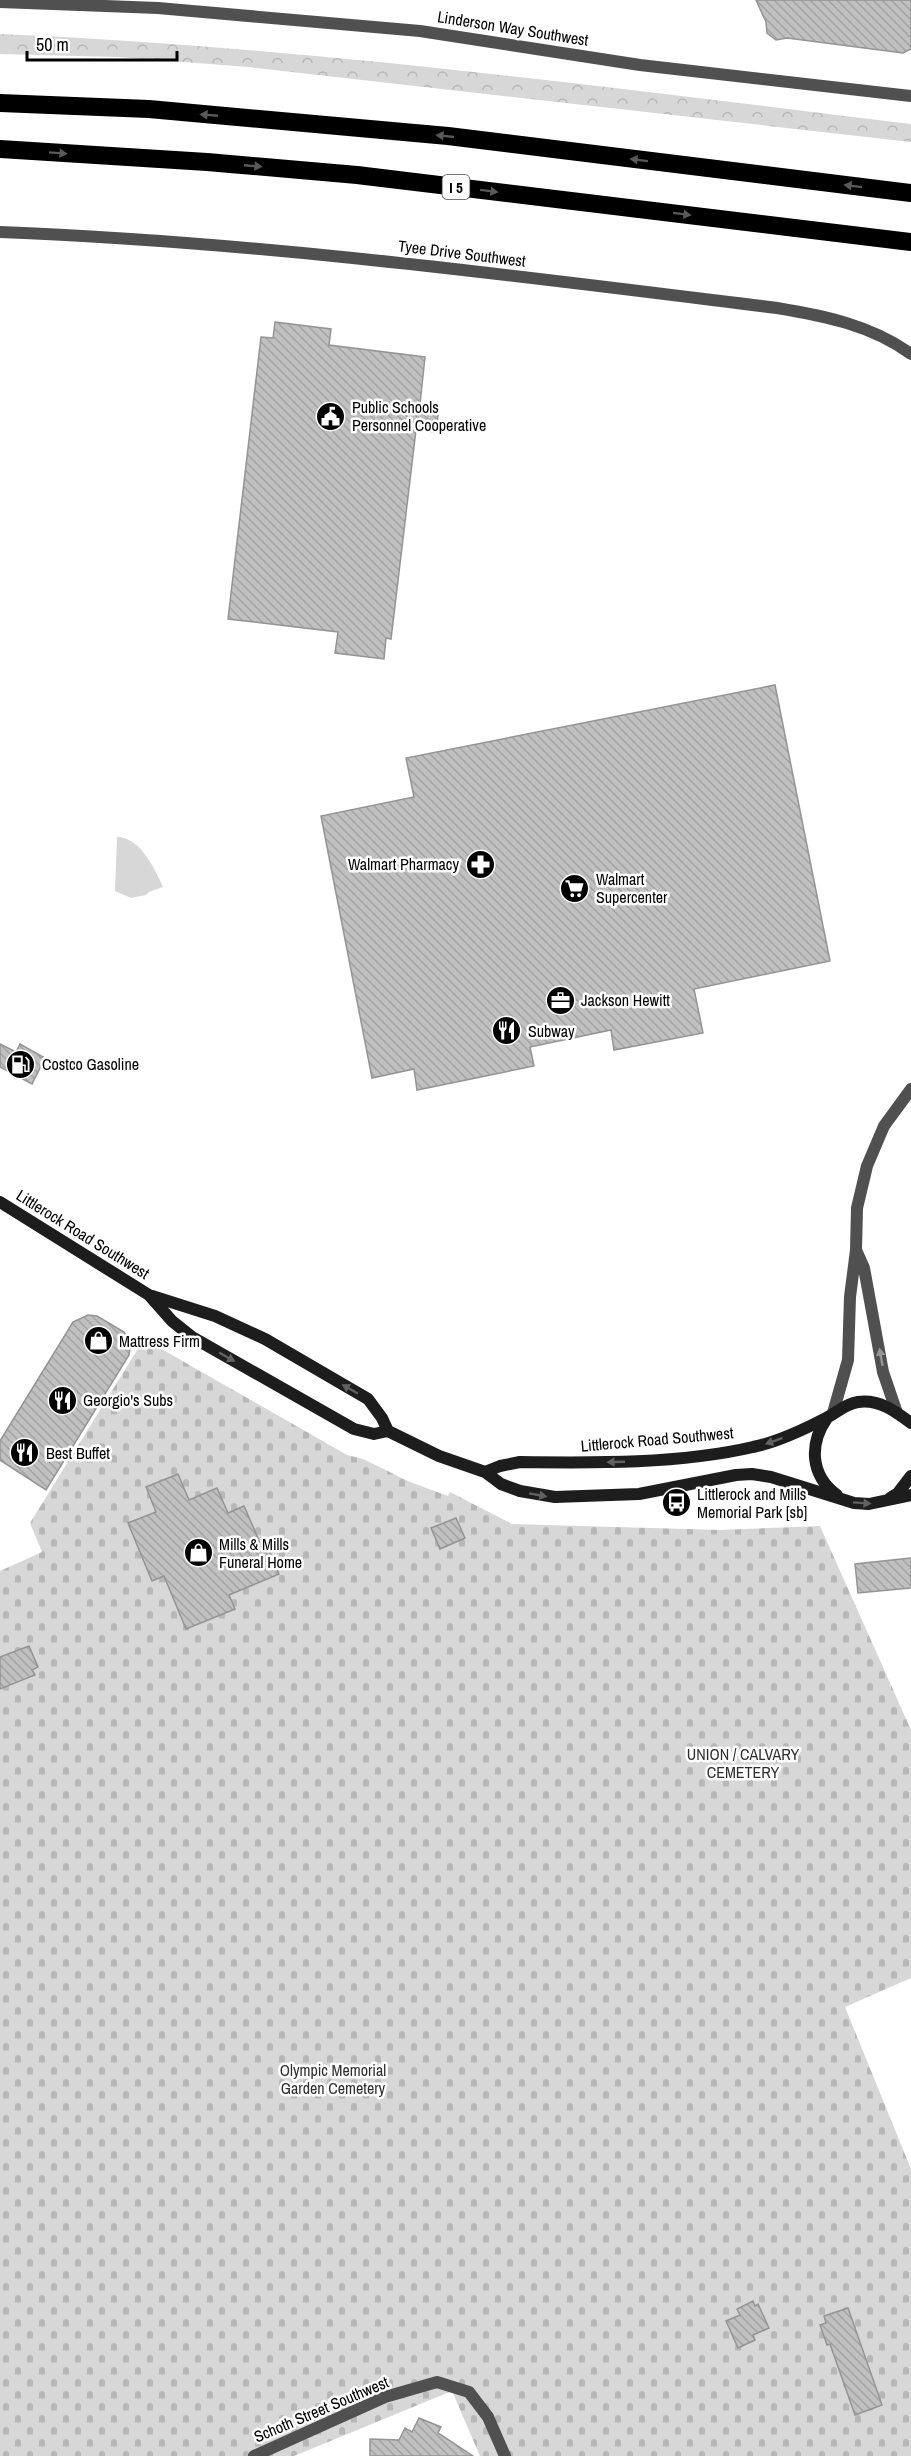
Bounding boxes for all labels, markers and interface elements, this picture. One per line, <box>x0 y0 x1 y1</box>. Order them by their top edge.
street label: Linderson Way Southwest <box>436 5 590 51</box>
scale bar <box>27 24 177 62</box>
text: 50 m <box>36 32 69 57</box>
one-way arrow <box>199 110 218 120</box>
one-way arrow <box>435 131 454 141</box>
one-way arrow <box>49 148 68 157</box>
one-way arrow <box>629 155 648 164</box>
one-way arrow <box>243 161 262 171</box>
road number: I 5 <box>442 175 470 199</box>
one-way arrow <box>843 181 862 191</box>
one-way arrow <box>479 186 498 196</box>
one-way arrow <box>673 209 692 219</box>
street label: Tyee Drive Southwest <box>397 234 527 272</box>
place label: Public Schools Personnel Cooperative <box>352 396 486 436</box>
public building icon: Public Schools Personnel Cooperative <box>315 400 347 432</box>
pharmacy icon: Walmart Pharmacy <box>464 848 496 880</box>
place label: Walmart Pharmacy <box>348 853 459 875</box>
place label: Walmart Supercenter <box>596 868 668 908</box>
supermarket icon: Walmart Supercenter <box>559 872 591 904</box>
office icon: Jackson Hewitt <box>544 984 576 1016</box>
place label: Jackson Hewitt <box>581 989 670 1011</box>
restaurant icon: Subway <box>491 1015 523 1047</box>
place label: Subway <box>528 1020 575 1042</box>
fuel station icon: Costco Gasoline <box>5 1048 37 1080</box>
place label: Costco Gasoline <box>42 1053 139 1075</box>
street label: Littlerock Road Southwest <box>12 1184 154 1284</box>
shop icon: Mattress Firm <box>82 1325 114 1357</box>
place label: Mattress Firm <box>119 1330 200 1352</box>
one-way arrow <box>876 1347 885 1366</box>
one-way arrow <box>219 1352 236 1362</box>
restaurant icon: Georgio's Subs <box>46 1384 78 1416</box>
one-way arrow <box>341 1384 358 1394</box>
place label: Georgio's Subs <box>83 1389 173 1411</box>
street label: Littlerock Road Southwest <box>580 1421 735 1457</box>
one-way arrow <box>765 1436 783 1446</box>
restaurant icon: Best Buffet <box>9 1437 41 1469</box>
place label: Best Buffet <box>46 1442 110 1464</box>
one-way arrow <box>606 1457 625 1466</box>
place label: Littlerock and Mills Memorial Park [sb] <box>697 1483 807 1523</box>
bus stop icon: Littlerock and Mills Memorial Park [sb] <box>660 1487 692 1519</box>
one-way arrow <box>528 1490 547 1499</box>
one-way arrow <box>852 1498 871 1508</box>
place label: Mills & Mills Funeral Home <box>219 1533 302 1573</box>
shop icon: Mills & Mills Funeral Home <box>182 1537 214 1569</box>
park label: UNION / CALVARY CEMETERY <box>687 1743 799 1783</box>
park label: Olympic Memorial Garden Cemetery <box>280 2059 386 2099</box>
street label: Schoth Street Southwest <box>250 2371 392 2447</box>

